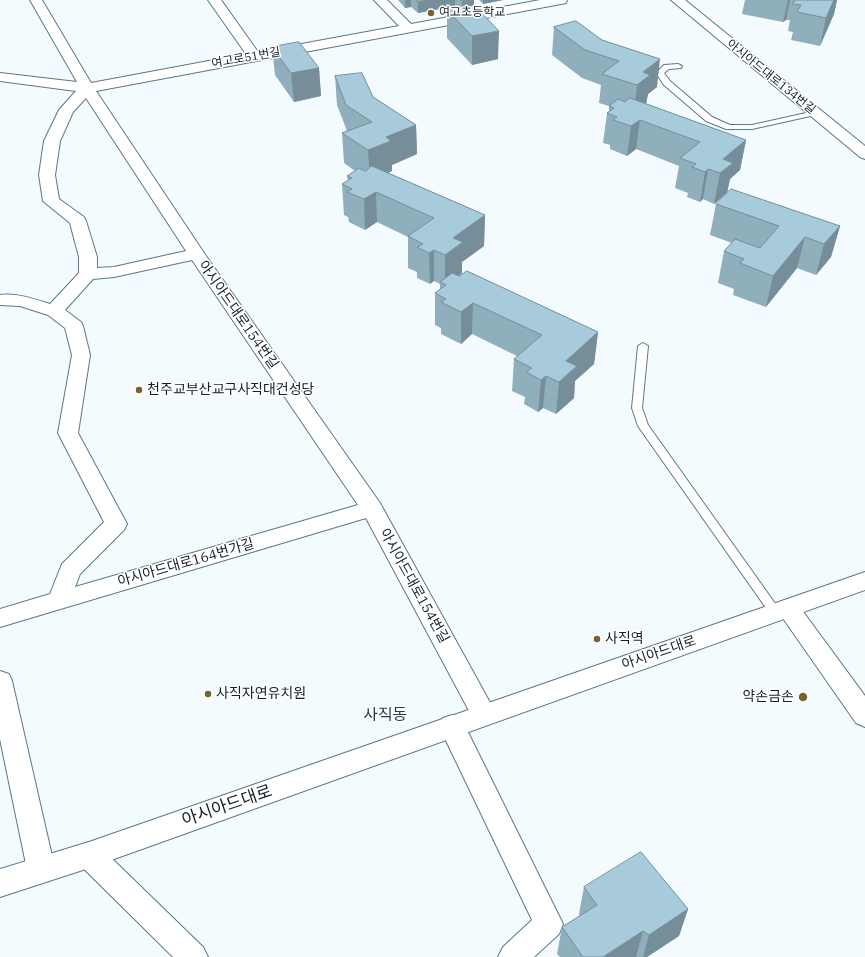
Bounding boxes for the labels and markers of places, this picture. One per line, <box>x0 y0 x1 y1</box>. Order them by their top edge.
place label: 여고초등학교 <box>439 6 505 20</box>
marker: 여고초등학교 <box>426 8 436 18</box>
place label: 천주교부산교구사직대건성당 <box>147 382 314 398</box>
marker: 천주교부산교구사직대건성당 <box>134 385 144 395</box>
place label: 사직역 <box>605 631 644 647</box>
marker: 사직역 <box>592 634 602 644</box>
place label: 사직자연유치원 <box>216 686 306 702</box>
marker: 사직자연유치원 <box>203 689 213 699</box>
place label: 약손금손 <box>742 689 794 705</box>
marker: 약손금손 <box>797 691 809 703</box>

